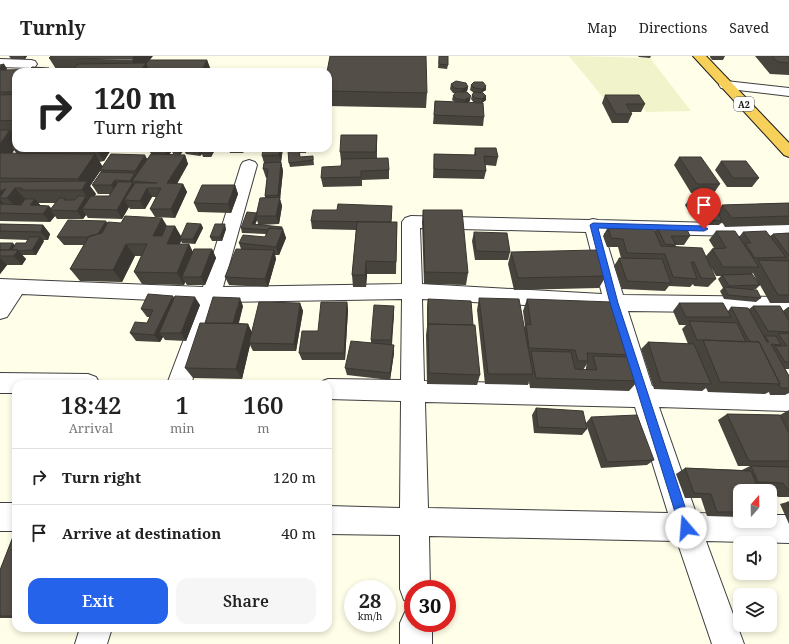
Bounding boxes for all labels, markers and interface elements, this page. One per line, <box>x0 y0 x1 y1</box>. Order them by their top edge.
text: Turnly <box>20 15 85 41</box>
text: Map <box>587 18 617 37</box>
text: Directions <box>639 18 707 37</box>
text: Saved <box>729 18 769 37</box>
text: 120 m <box>94 79 176 117</box>
icon: right <box>28 84 80 136</box>
road number: A2 <box>734 97 754 111</box>
text: Turn right <box>94 115 183 139</box>
pin <box>687 188 721 229</box>
icon: arrive <box>693 194 715 216</box>
text: 18:42 <box>60 388 122 421</box>
text: 1 <box>176 388 189 421</box>
text: 160 <box>243 388 284 421</box>
text: Arrival <box>69 419 113 437</box>
text: min <box>170 419 195 437</box>
text: m <box>257 419 269 437</box>
icon: right <box>28 466 50 488</box>
text: Turn right <box>62 467 141 487</box>
text: 120 m <box>273 467 316 487</box>
north arrow <box>733 484 777 528</box>
map controls <box>733 484 777 632</box>
position arrow <box>665 507 707 549</box>
icon: arrive <box>28 522 50 544</box>
text: Arrive at destination <box>62 523 221 543</box>
text: 40 m <box>281 523 316 543</box>
button: sound <box>733 536 777 580</box>
button: Exit <box>28 578 168 624</box>
button: Share <box>176 578 316 624</box>
speed limit sign: 30 <box>404 580 456 632</box>
text: 28 <box>359 587 381 614</box>
button: layers <box>733 588 777 632</box>
text: km/h <box>358 609 382 623</box>

